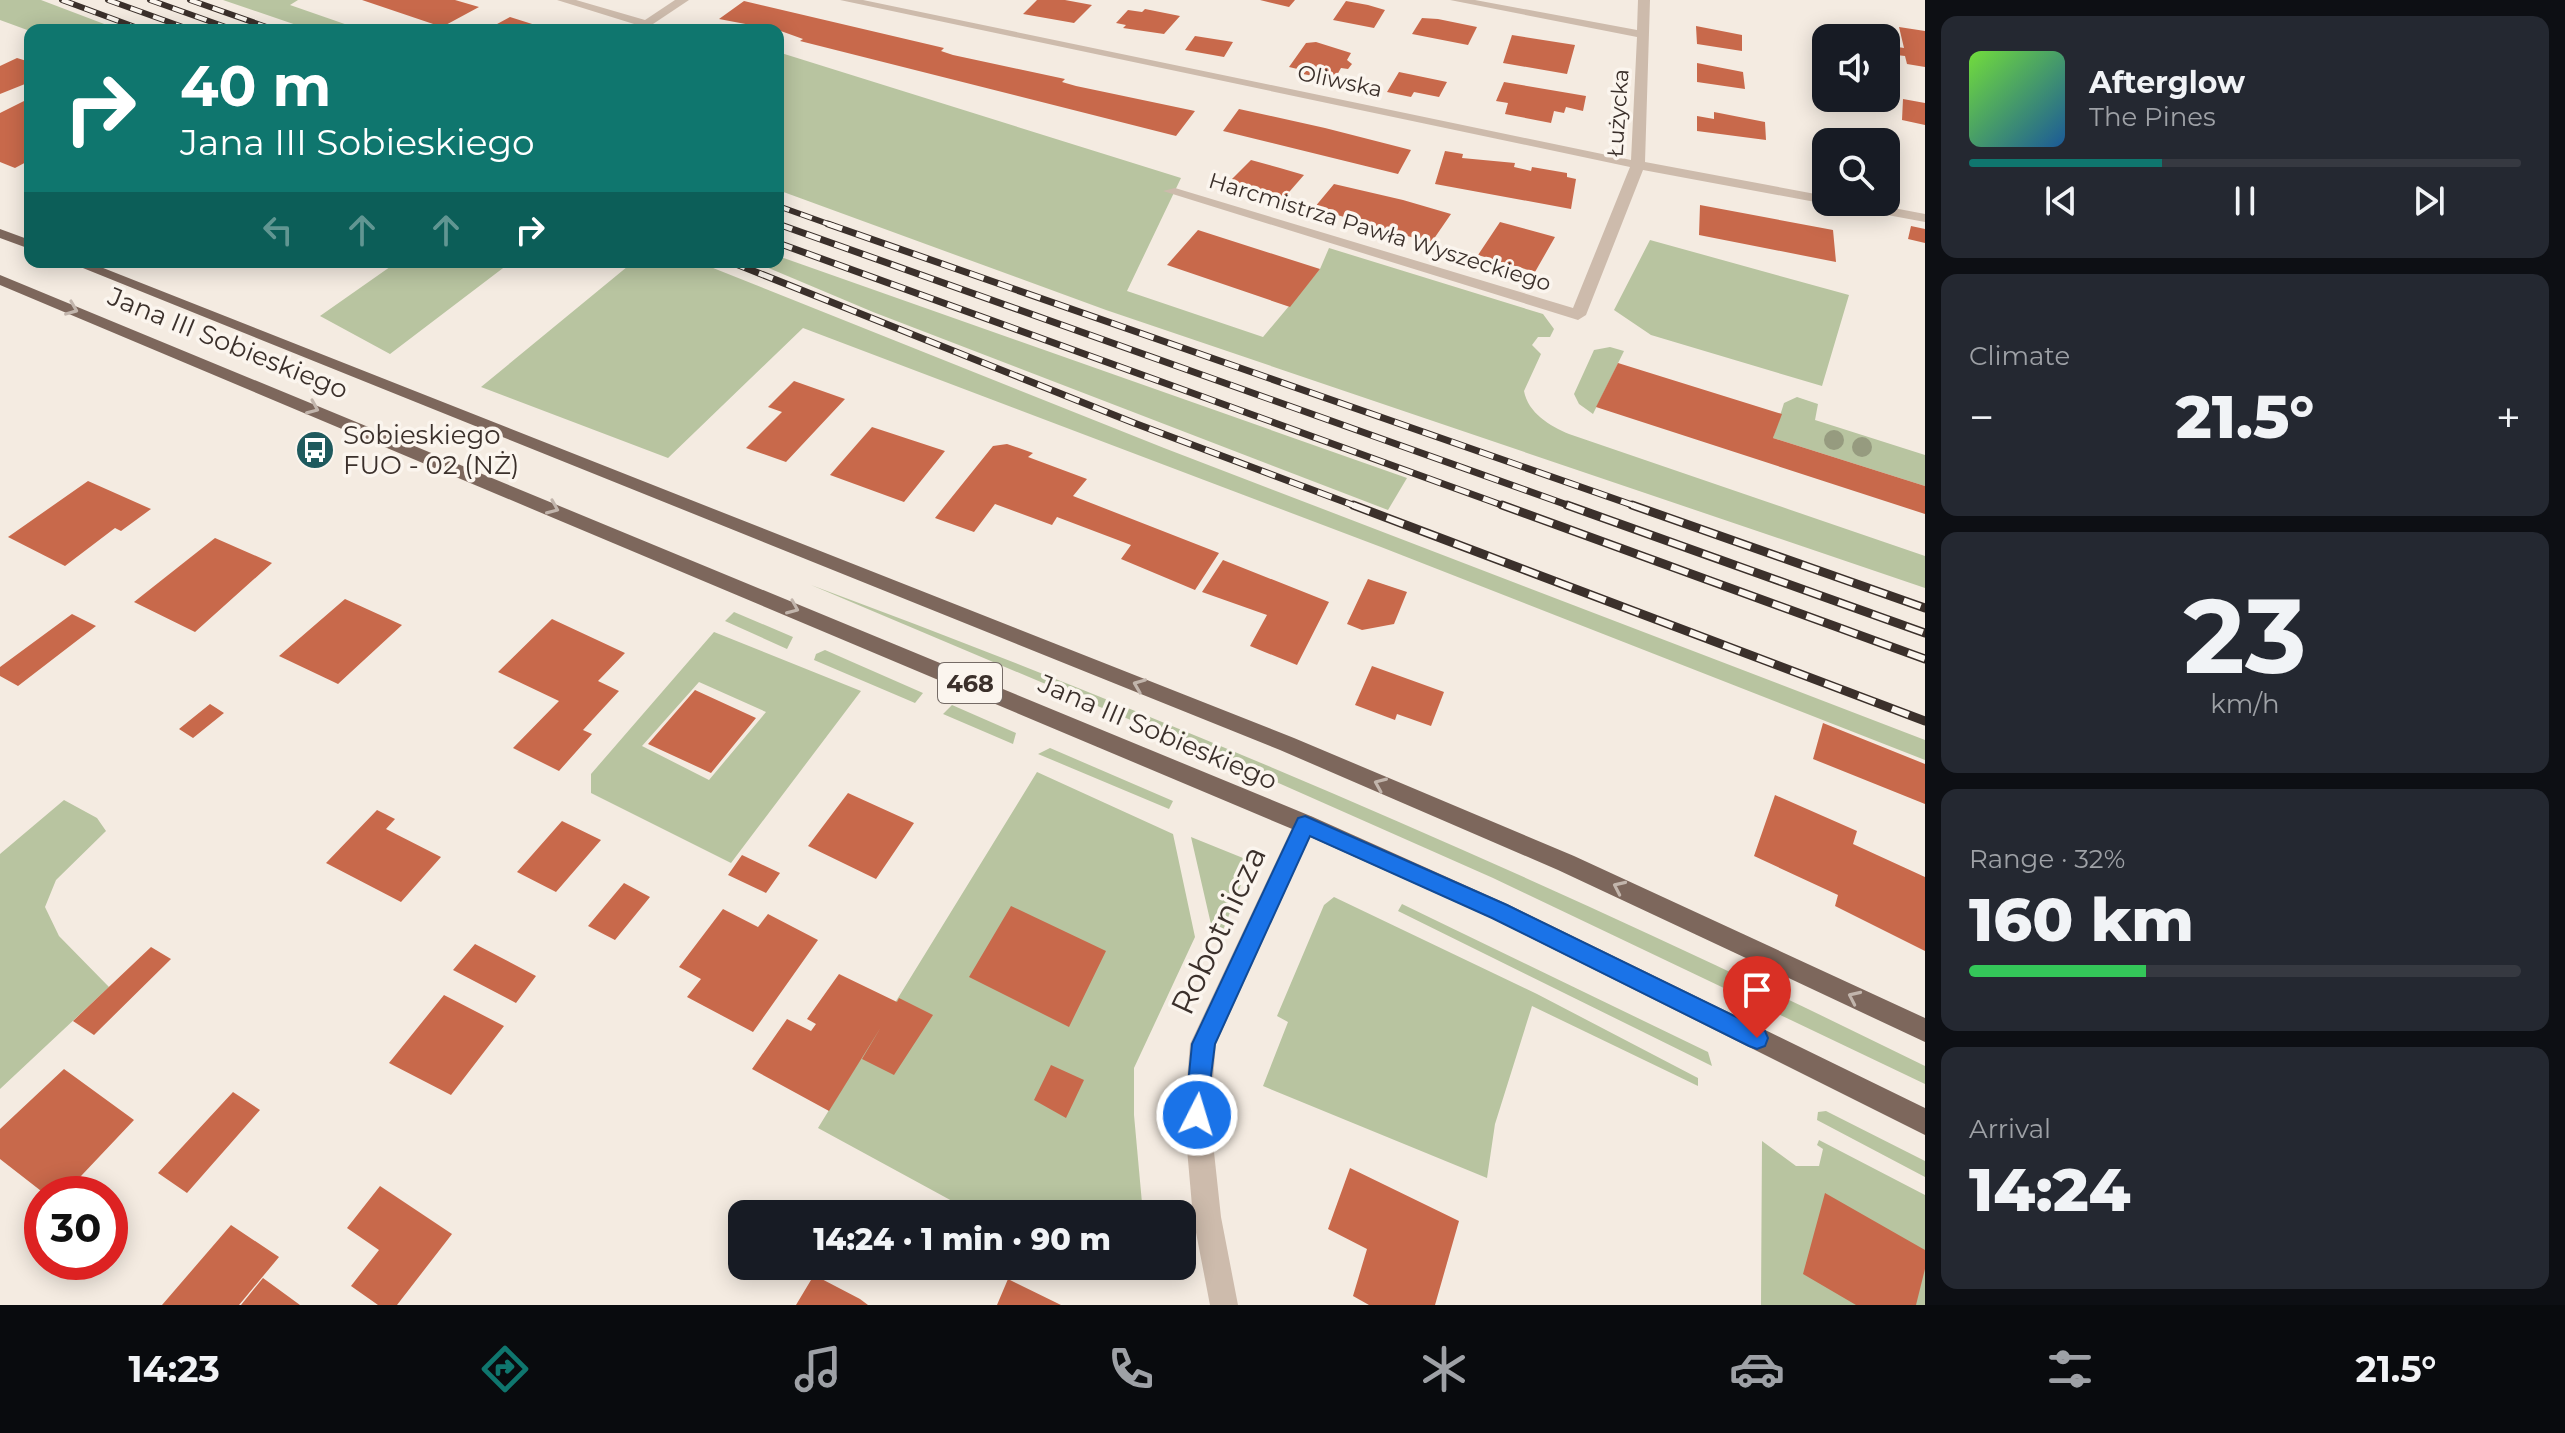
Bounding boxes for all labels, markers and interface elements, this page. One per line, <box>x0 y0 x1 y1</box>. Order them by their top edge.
map controls <box>1812 24 1900 216</box>
button: sound <box>1812 24 1900 112</box>
text: 40 m <box>180 52 331 120</box>
icon: right <box>48 56 152 160</box>
street label: Oliwska <box>1295 59 1385 103</box>
text: Afterglow <box>2089 64 2245 101</box>
street label: Łużycka <box>1601 68 1635 158</box>
text: The Pines <box>2089 101 2216 133</box>
text: Jana III Sobieskiego <box>180 120 535 164</box>
button: search <box>1812 128 1900 216</box>
street label: Harcmistrza Pawła Wyszeckiego <box>1206 167 1554 297</box>
icon: previous <box>2039 179 2083 223</box>
icon: pause <box>2223 179 2267 223</box>
icon: next <box>2407 179 2451 223</box>
icon: left <box>256 208 300 252</box>
icon: ahead <box>340 208 384 252</box>
icon: ahead <box>424 208 468 252</box>
icon: right <box>508 208 552 252</box>
street label: Jana III Sobieskiego <box>102 280 353 406</box>
one-way arrow <box>64 300 78 316</box>
text: Climate <box>1969 340 2070 372</box>
text: 21.5° <box>2176 380 2314 453</box>
text: − <box>1969 390 1994 444</box>
text: + <box>2496 390 2521 444</box>
one-way arrow <box>304 399 319 415</box>
place label: Sobieskiego FUO - 02 (NŻ) <box>343 419 519 481</box>
bus stop icon: Sobieskiego FUO - 02 (NŻ) <box>294 429 336 471</box>
one-way arrow <box>545 498 559 515</box>
text: 23 <box>2184 572 2306 699</box>
one-way arrow <box>784 599 799 615</box>
road number: 468 <box>938 663 1002 703</box>
street label: Jana III Sobieskiego <box>1033 667 1282 797</box>
one-way arrow <box>1133 679 1147 695</box>
text: km/h <box>2210 688 2280 720</box>
one-way arrow <box>1374 777 1388 793</box>
street label: Robotnicza <box>1162 840 1274 1020</box>
text: Range · 32% <box>1969 843 2125 875</box>
one-way arrow <box>1612 881 1627 897</box>
text: 160 km <box>1969 883 2194 956</box>
pin <box>1723 956 1791 1038</box>
icon: arrive <box>1735 968 1779 1012</box>
one-way arrow <box>1848 991 1863 1007</box>
position arrow <box>1155 1073 1239 1157</box>
text: Arrival <box>1969 1113 2051 1145</box>
text: 14:24 <box>1969 1153 2130 1226</box>
speed limit sign: 30 <box>24 1176 128 1280</box>
text: 14:24 · 1 min · 90 m <box>813 1221 1111 1258</box>
icon: directions <box>477 1341 533 1397</box>
icon: music <box>790 1341 846 1397</box>
icon: phone <box>1103 1341 1159 1397</box>
icon: climate <box>1416 1341 1472 1397</box>
icon: car <box>1729 1341 1785 1397</box>
icon: filters <box>2042 1341 2098 1397</box>
text: 14:23 <box>129 1347 220 1391</box>
text: 21.5° <box>2355 1347 2436 1391</box>

